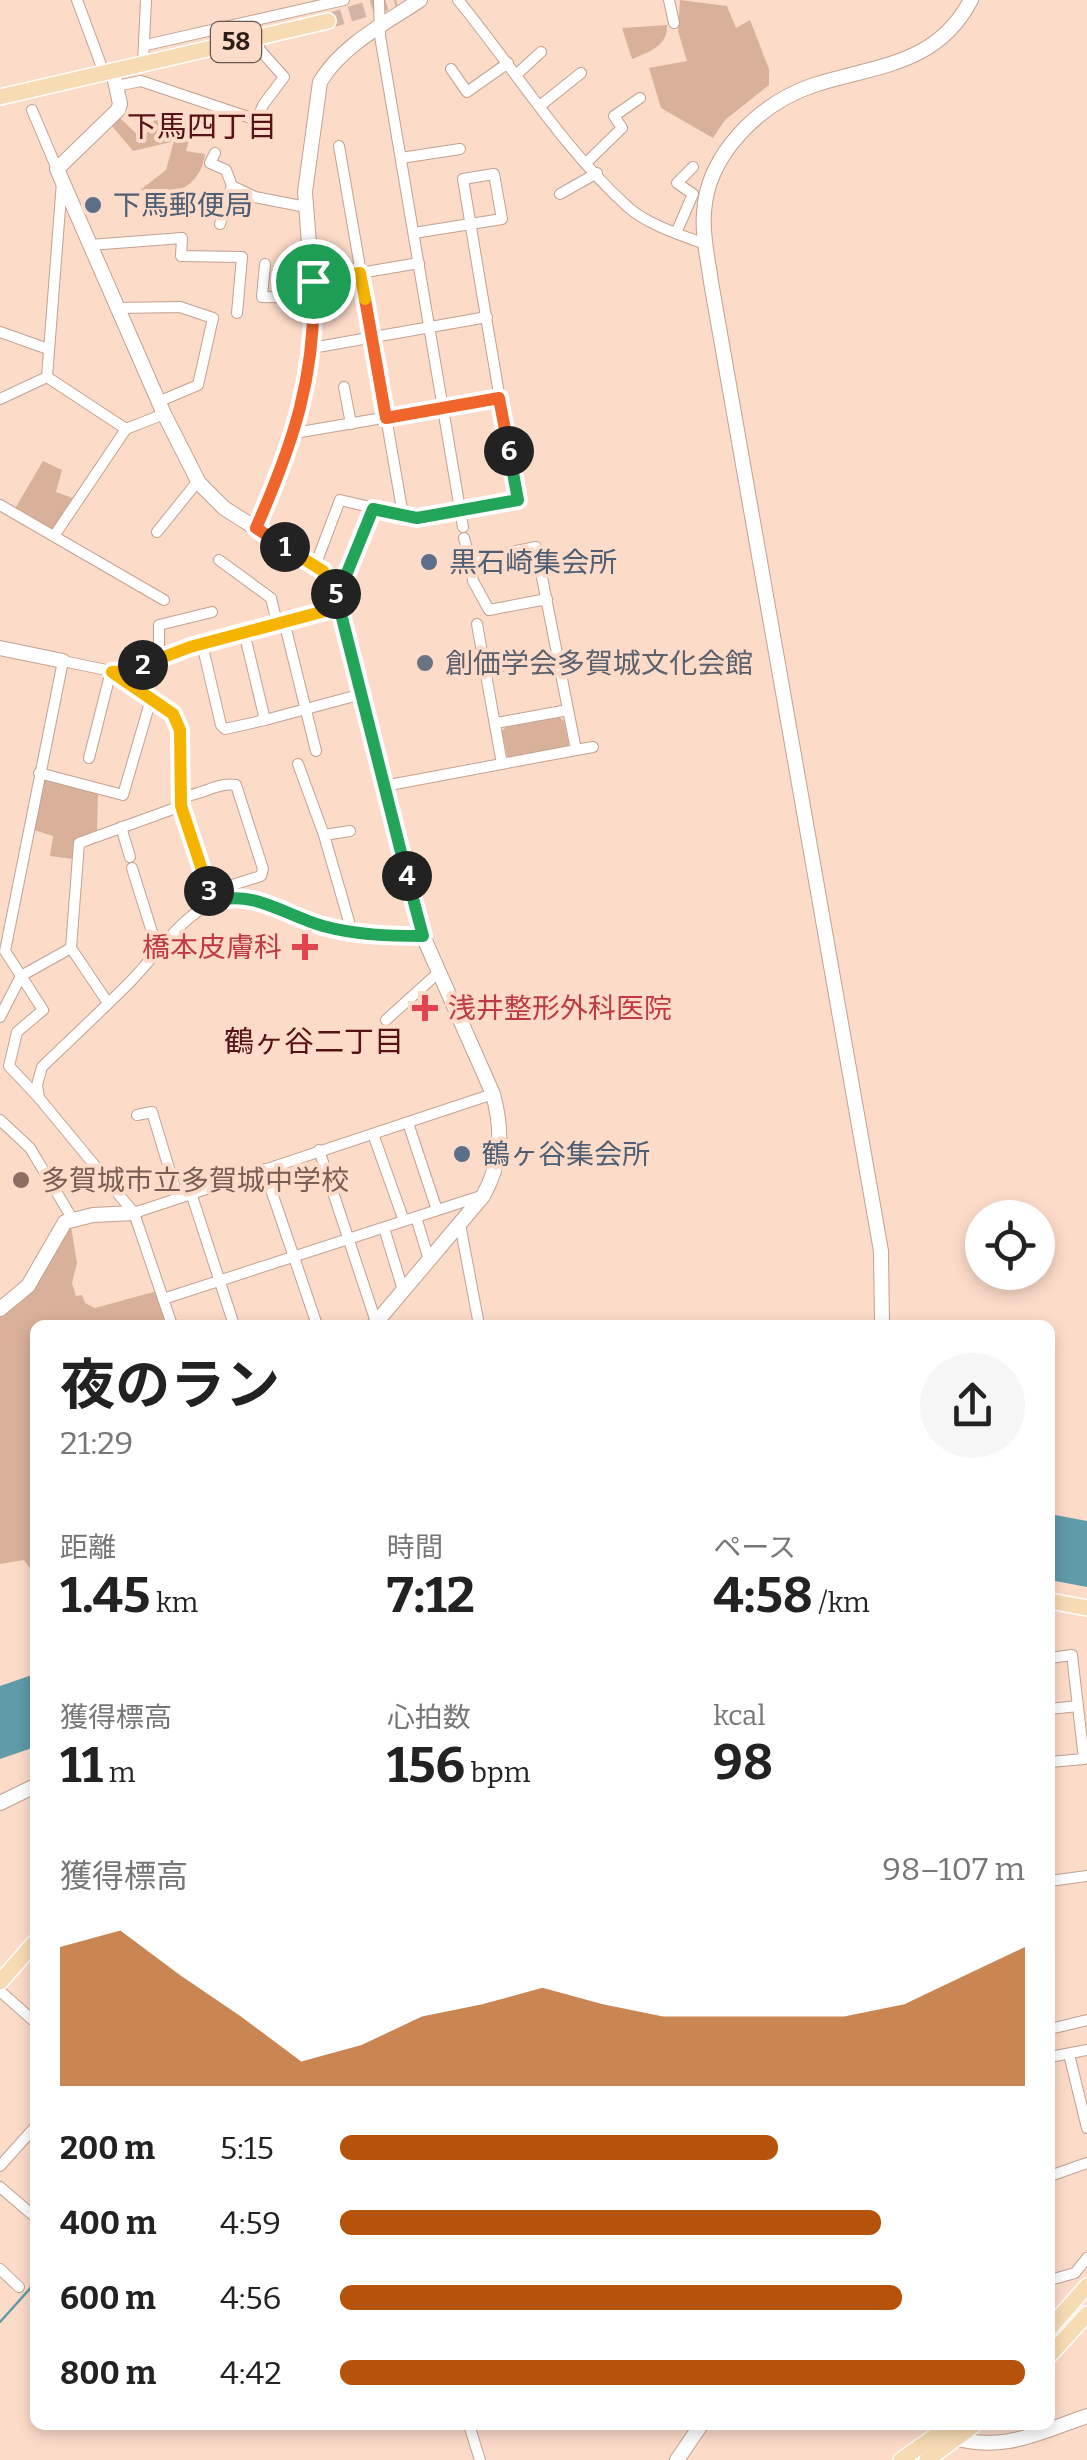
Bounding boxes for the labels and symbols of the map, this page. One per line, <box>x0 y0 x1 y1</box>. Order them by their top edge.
road number: 58 <box>211 22 261 62</box>
district label: 下馬四丁目 <box>127 109 277 145</box>
place label: 下馬郵便局 <box>113 189 253 222</box>
marker: 下馬郵便局 <box>82 194 104 216</box>
pin <box>271 239 356 324</box>
pin: 6 <box>484 426 534 476</box>
pin: 1 <box>260 522 310 572</box>
place label: 黒石崎集会所 <box>449 546 617 579</box>
marker: 黒石崎集会所 <box>418 551 440 573</box>
pin: 5 <box>311 569 361 619</box>
pin: 2 <box>118 640 168 690</box>
place label: 創価学会多賀城文化会館 <box>445 647 753 680</box>
marker: 創価学会多賀城文化会館 <box>414 652 436 674</box>
pin: 4 <box>382 851 432 901</box>
pin: 3 <box>184 866 234 916</box>
place label: 橋本皮膚科 <box>142 931 282 964</box>
marker: 橋本皮膚科 <box>292 934 318 960</box>
place label: 浅井整形外科医院 <box>448 992 672 1025</box>
marker: 浅井整形外科医院 <box>412 995 438 1021</box>
district label: 鶴ヶ谷二丁目 <box>224 1024 404 1060</box>
place label: 鶴ヶ谷集会所 <box>482 1138 650 1171</box>
marker: 鶴ヶ谷集会所 <box>451 1143 473 1165</box>
place label: 多賀城市立多賀城中学校 <box>41 1164 349 1197</box>
marker: 多賀城市立多賀城中学校 <box>10 1169 32 1191</box>

